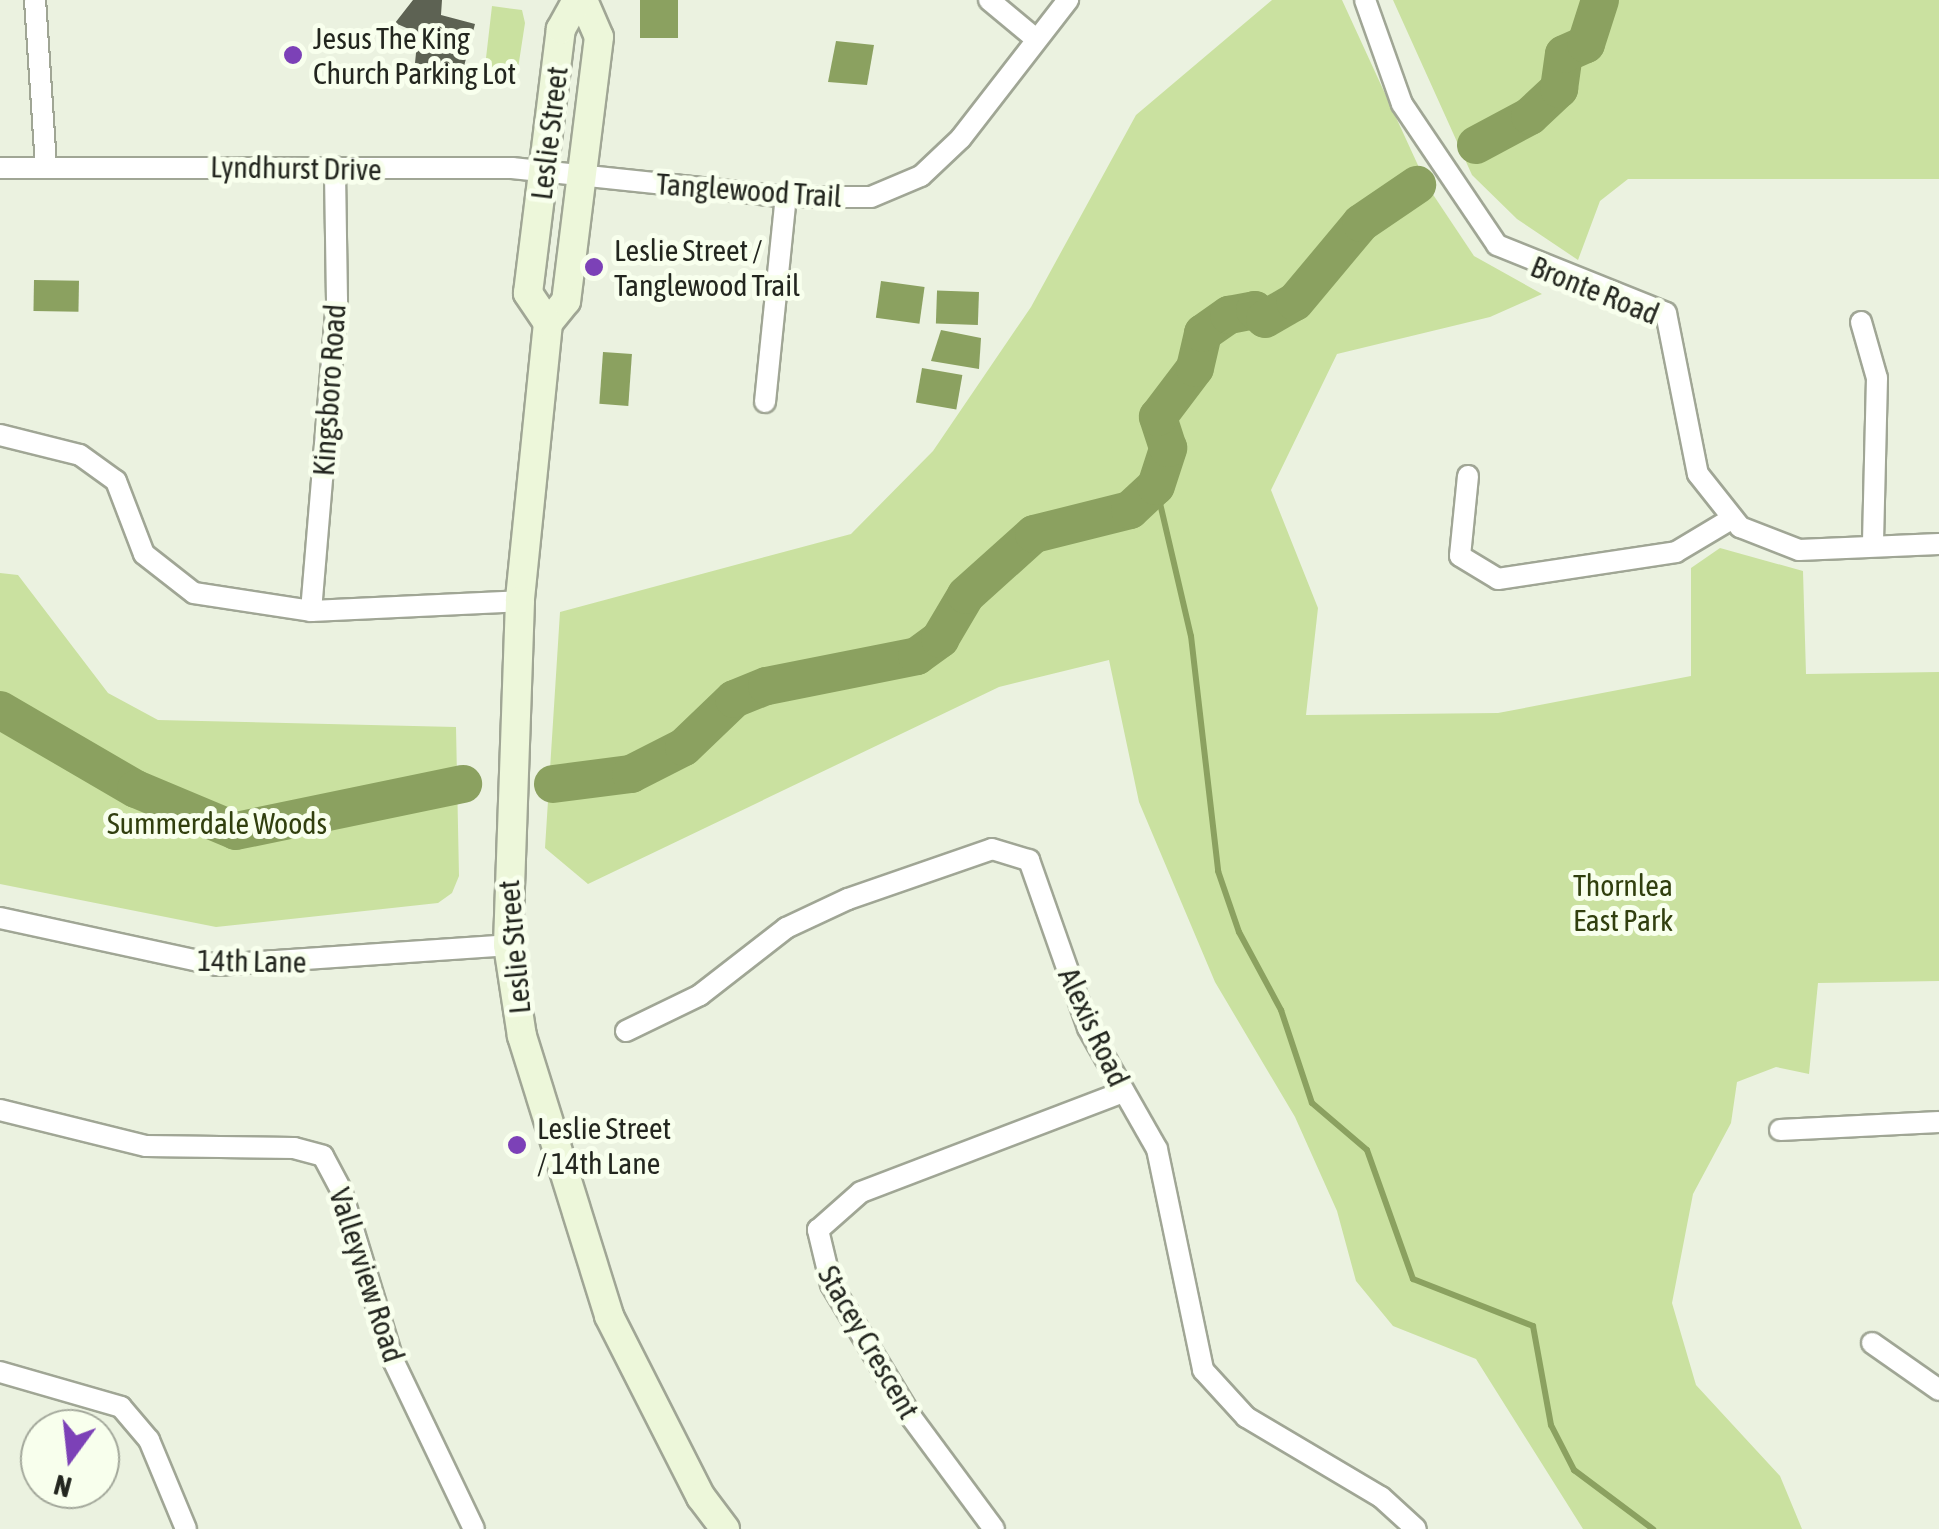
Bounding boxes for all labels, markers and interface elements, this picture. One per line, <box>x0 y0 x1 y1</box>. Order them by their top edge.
place label: Jesus The King Church Parking Lot <box>313 20 516 90</box>
marker: Jesus The King Church Parking Lot <box>282 44 304 66</box>
street label: Leslie Street <box>523 64 575 202</box>
street label: Lyndhurst Drive <box>210 149 382 187</box>
street label: Tanglewood Trail <box>655 166 843 214</box>
place label: Leslie Street / Tanglewood Trail <box>614 232 800 302</box>
street label: Bronte Road <box>1526 248 1664 332</box>
marker: Leslie Street / Tanglewood Trail <box>583 256 605 278</box>
street label: Kingsboro Road <box>305 303 353 477</box>
park label: Summerdale Woods <box>107 805 327 841</box>
park label: Thornlea East Park <box>1573 867 1673 938</box>
street label: Leslie Street <box>490 879 538 1015</box>
street label: 14th Lane <box>197 942 307 980</box>
street label: Alexis Road <box>1051 962 1137 1092</box>
place label: Leslie Street / 14th Lane <box>537 1110 671 1180</box>
marker: Leslie Street / 14th Lane <box>506 1134 528 1156</box>
street label: Valleyview Road <box>322 1183 412 1367</box>
street label: Stacey Crescent <box>811 1259 927 1425</box>
north arrow <box>20 1409 120 1509</box>
text: N <box>51 1468 75 1504</box>

